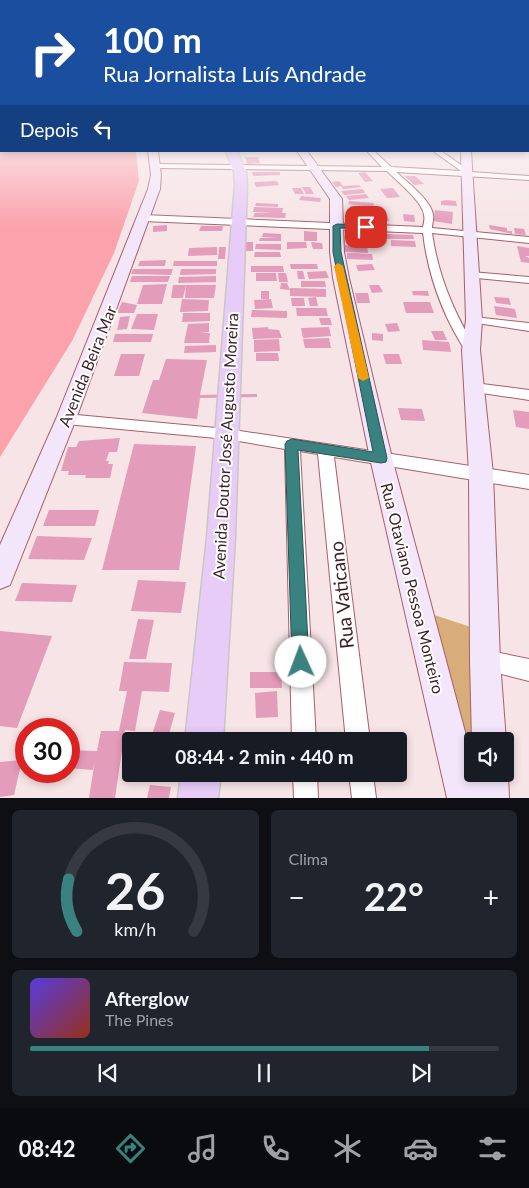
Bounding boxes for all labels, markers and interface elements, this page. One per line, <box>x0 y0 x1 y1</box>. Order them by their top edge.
text: 100 m <box>103 18 202 60</box>
icon: right <box>20 20 85 85</box>
text: Rua Jornalista Luís Andrade <box>103 60 366 87</box>
icon: left <box>89 115 117 143</box>
text: Depois <box>20 118 79 141</box>
pin <box>345 206 387 248</box>
icon: arrive <box>352 213 380 241</box>
street label: Avenida Beira Mar <box>54 302 120 429</box>
street label: Avenida Doutor José Augusto Moreira <box>209 312 241 580</box>
street label: Rua Otaviano Pessoa Monteiro <box>378 481 448 695</box>
street label: Rua Vaticano <box>324 540 358 650</box>
position arrow <box>274 635 326 687</box>
speed limit sign: 30 <box>15 718 80 783</box>
map controls <box>464 732 514 782</box>
button: sound <box>464 732 514 782</box>
text: 08:44 · 2 min · 440 m <box>175 745 354 768</box>
text: Clima <box>289 849 328 868</box>
text: 26 <box>105 859 165 921</box>
text: 22° <box>364 873 424 919</box>
text: − <box>289 880 305 914</box>
text: + <box>483 880 499 914</box>
text: km/h <box>114 918 156 940</box>
text: Afterglow <box>105 987 189 1010</box>
text: The Pines <box>105 1010 174 1029</box>
icon: previous <box>94 1059 122 1087</box>
icon: pause <box>250 1059 278 1087</box>
icon: next <box>407 1059 435 1087</box>
icon: directions <box>113 1131 148 1166</box>
icon: music <box>185 1131 220 1166</box>
icon: phone <box>258 1131 293 1166</box>
icon: climate <box>330 1131 365 1166</box>
icon: car <box>403 1131 438 1166</box>
icon: filters <box>475 1131 510 1166</box>
text: 08:42 <box>19 1135 75 1162</box>

